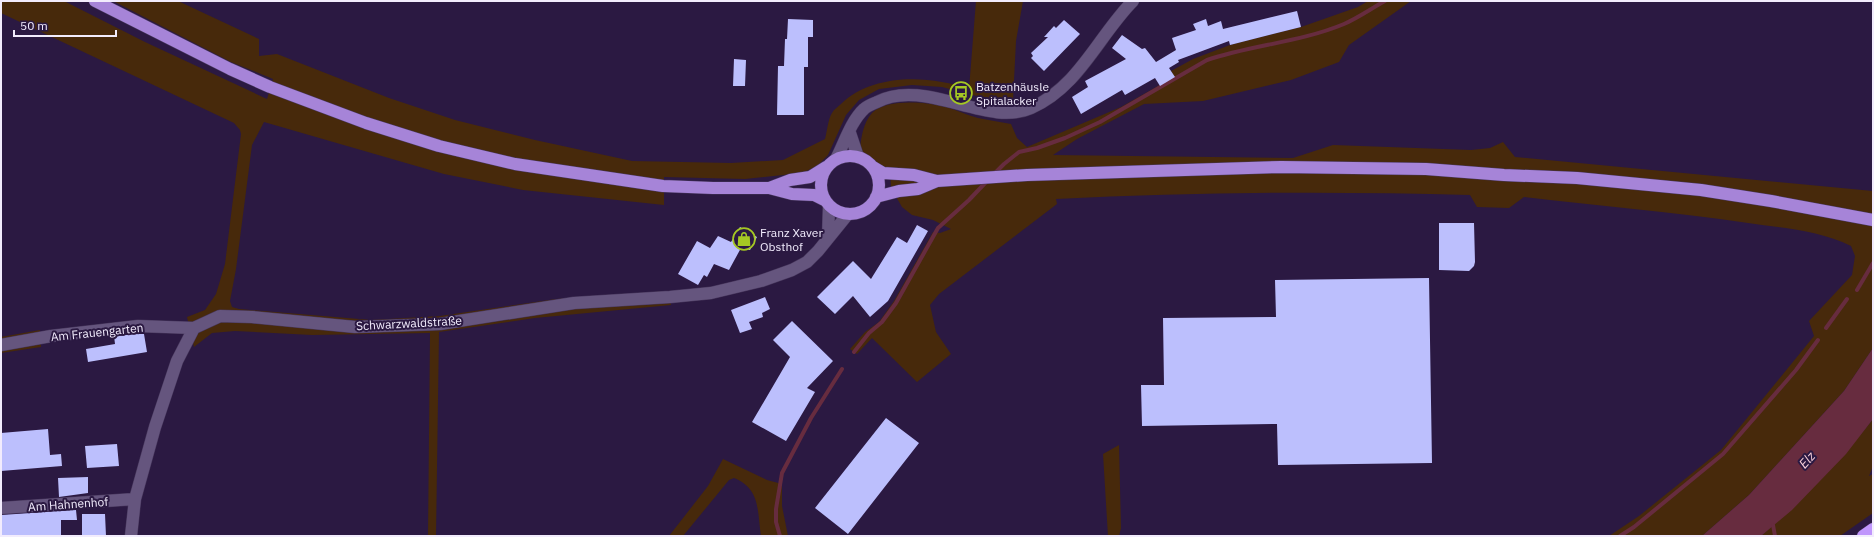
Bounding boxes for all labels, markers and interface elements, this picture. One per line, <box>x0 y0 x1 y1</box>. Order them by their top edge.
scale bar <box>14 12 116 38</box>
text: 50 m <box>20 18 48 33</box>
place label: Batzenhäusle Spitalacker <box>976 79 1049 108</box>
bus stop icon: Batzenhäusle Spitalacker <box>948 80 974 106</box>
place label: Franz Xaver Obsthof <box>760 225 823 254</box>
shop icon: Franz Xaver Obsthof <box>731 226 757 252</box>
street label: Schwarzwaldstraße <box>356 313 463 333</box>
street label: Am Frauengarten <box>50 320 144 344</box>
water label: Elz <box>1795 448 1819 472</box>
street label: Am Hahnenhof <box>27 494 109 514</box>

